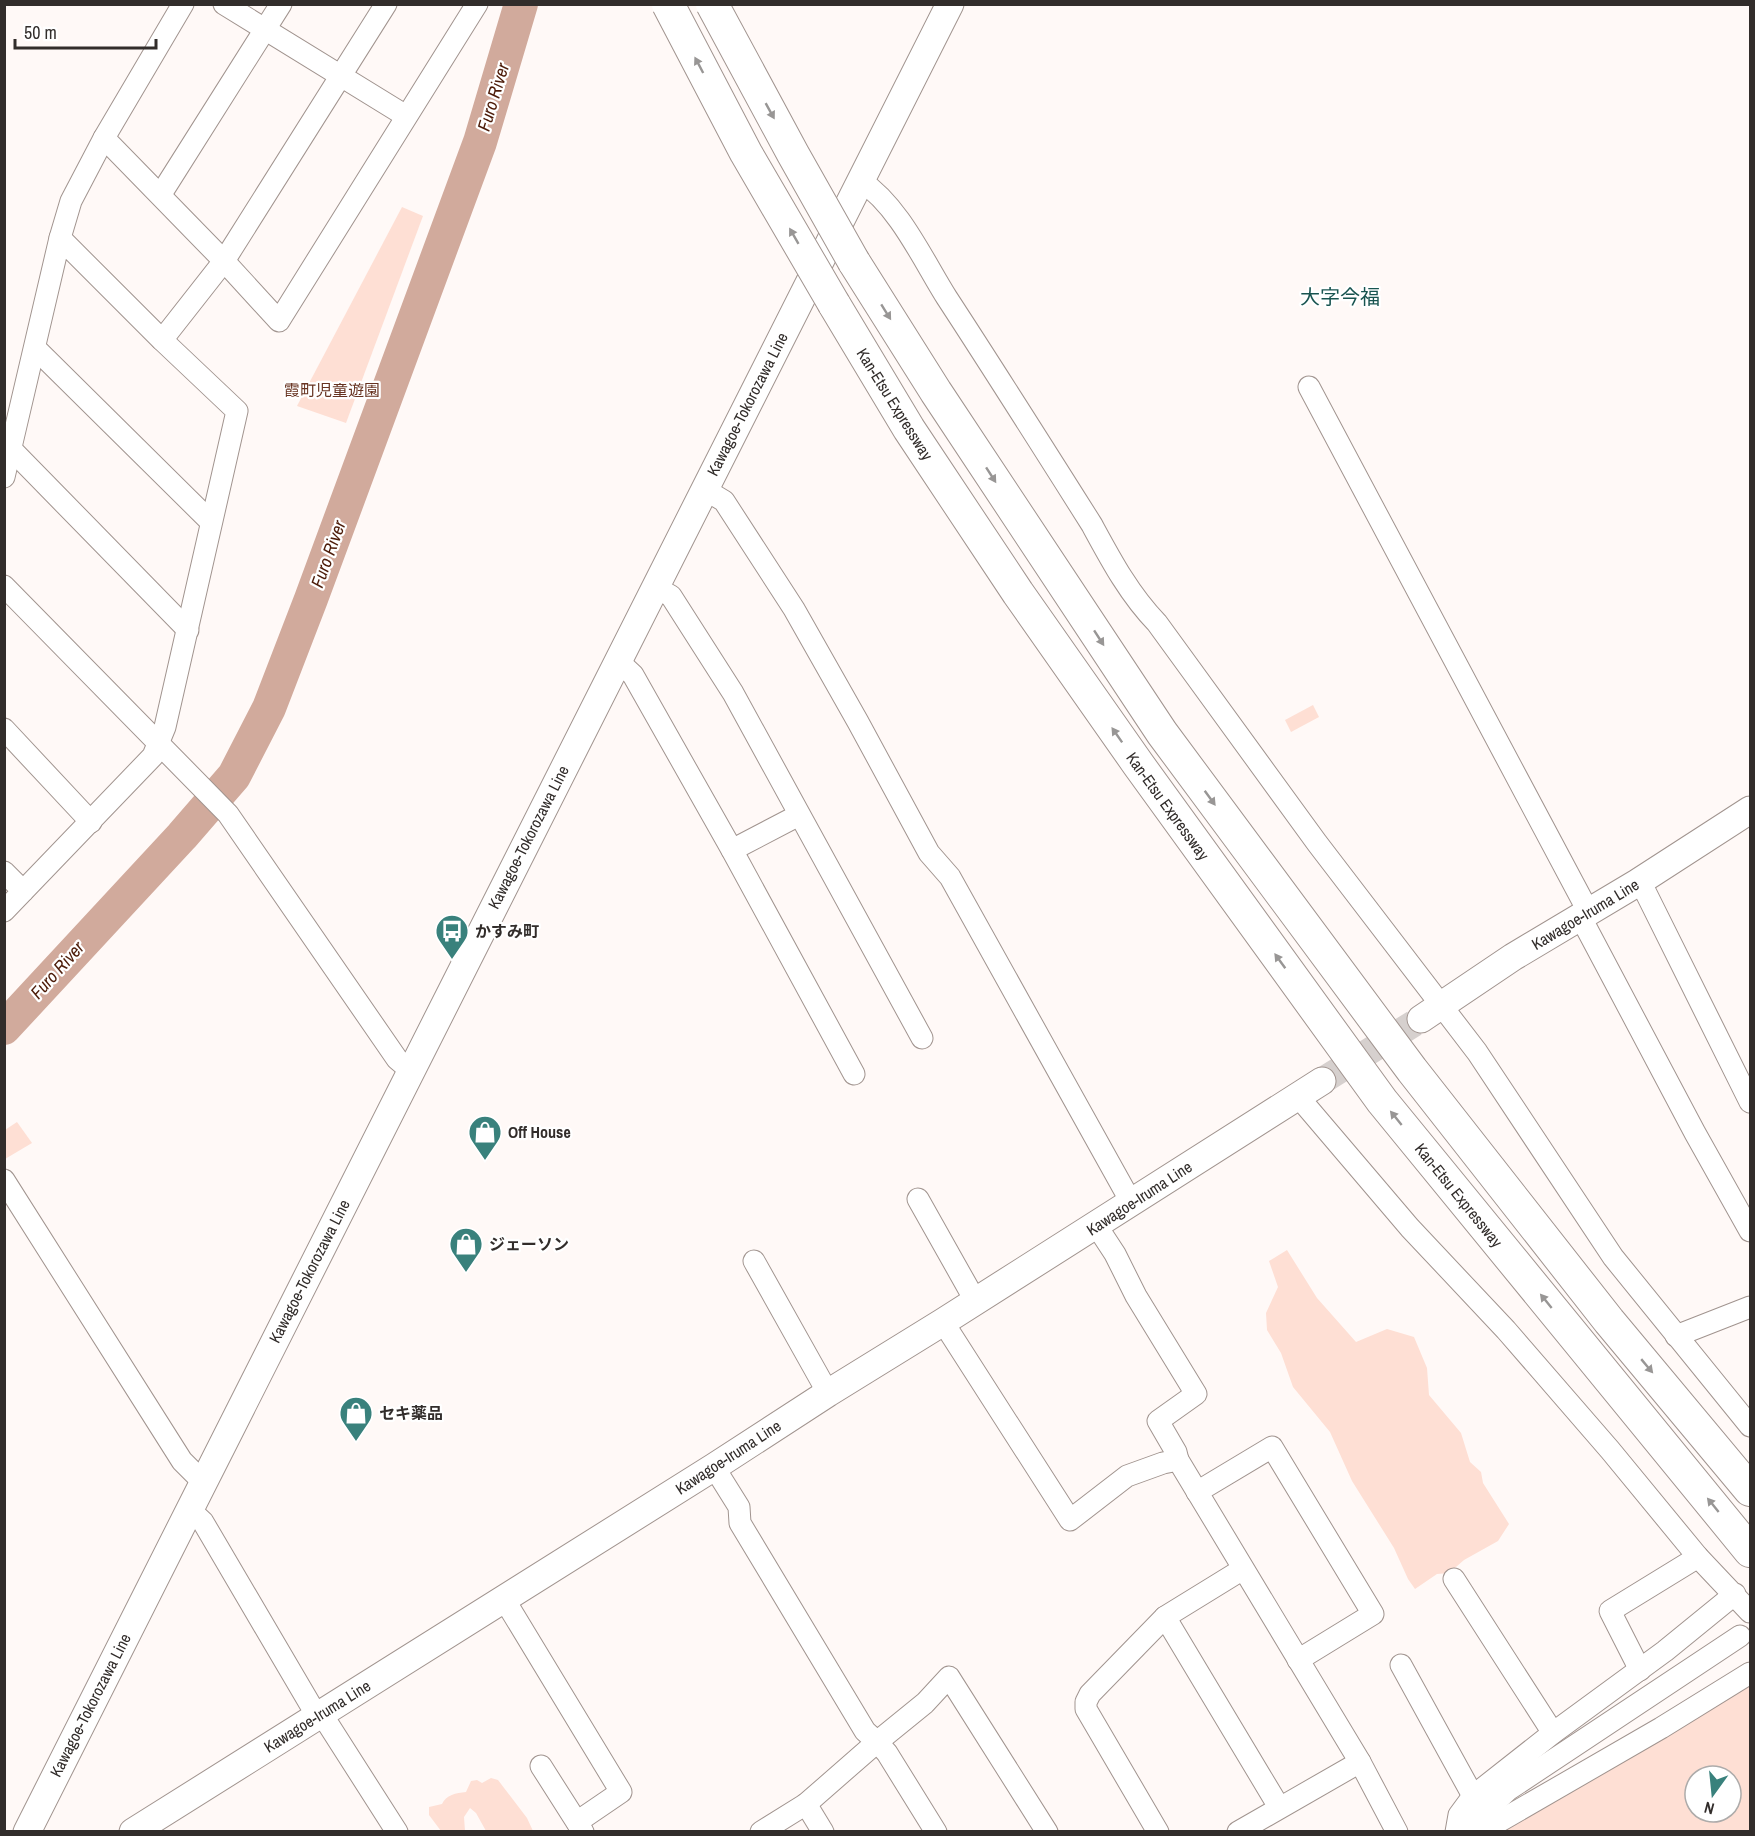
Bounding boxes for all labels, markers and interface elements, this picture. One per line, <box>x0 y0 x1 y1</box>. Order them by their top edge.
scale bar <box>15 12 156 50</box>
text: 50 m <box>24 20 57 45</box>
one-way arrow <box>695 56 705 74</box>
water label: Furo River <box>471 59 515 134</box>
one-way arrow <box>765 103 775 120</box>
one-way arrow <box>789 227 799 244</box>
district label: 大字今福 <box>1300 283 1380 310</box>
one-way arrow <box>880 303 891 320</box>
street label: Kawagoe-Tokorozawa Line <box>701 328 793 480</box>
street label: Kan-Etsu Expressway <box>852 344 939 465</box>
park label: 霞町児童遊園 <box>284 379 380 401</box>
one-way arrow <box>986 467 997 484</box>
water label: Furo River <box>304 516 352 591</box>
one-way arrow <box>1093 630 1104 646</box>
one-way arrow <box>1111 727 1123 743</box>
street label: Kan-Etsu Expressway <box>1121 748 1215 865</box>
street label: Kawagoe-Tokorozawa Line <box>482 761 574 913</box>
one-way arrow <box>1203 791 1215 806</box>
street label: Kawagoe-Iruma Line <box>1527 873 1643 955</box>
bus stop icon: かすみ町 <box>434 913 470 960</box>
place label: かすみ町 <box>475 920 539 942</box>
water label: Furo River <box>24 935 90 1004</box>
one-way arrow <box>1274 954 1286 970</box>
one-way arrow <box>1390 1111 1403 1126</box>
shop icon: Off House <box>467 1114 503 1161</box>
place label: Off House <box>508 1121 571 1143</box>
street label: Kan-Etsu Expressway <box>1410 1138 1508 1252</box>
street label: Kawagoe-Iruma Line <box>1082 1156 1196 1240</box>
street label: Kawagoe-Tokorozawa Line <box>263 1195 355 1347</box>
shop icon: ジェーソン <box>448 1226 484 1273</box>
place label: ジェーソン <box>489 1233 569 1255</box>
one-way arrow <box>1540 1294 1553 1309</box>
one-way arrow <box>1640 1358 1653 1374</box>
shop icon: セキ薬品 <box>338 1395 374 1442</box>
place label: セキ薬品 <box>379 1402 443 1424</box>
street label: Kawagoe-Iruma Line <box>671 1415 785 1499</box>
one-way arrow <box>1707 1497 1720 1513</box>
street label: Kawagoe-Tokorozawa Line <box>44 1629 136 1781</box>
street label: Kawagoe-Iruma Line <box>260 1674 374 1758</box>
north arrow <box>1683 1764 1743 1824</box>
text: N <box>1702 1797 1717 1820</box>

